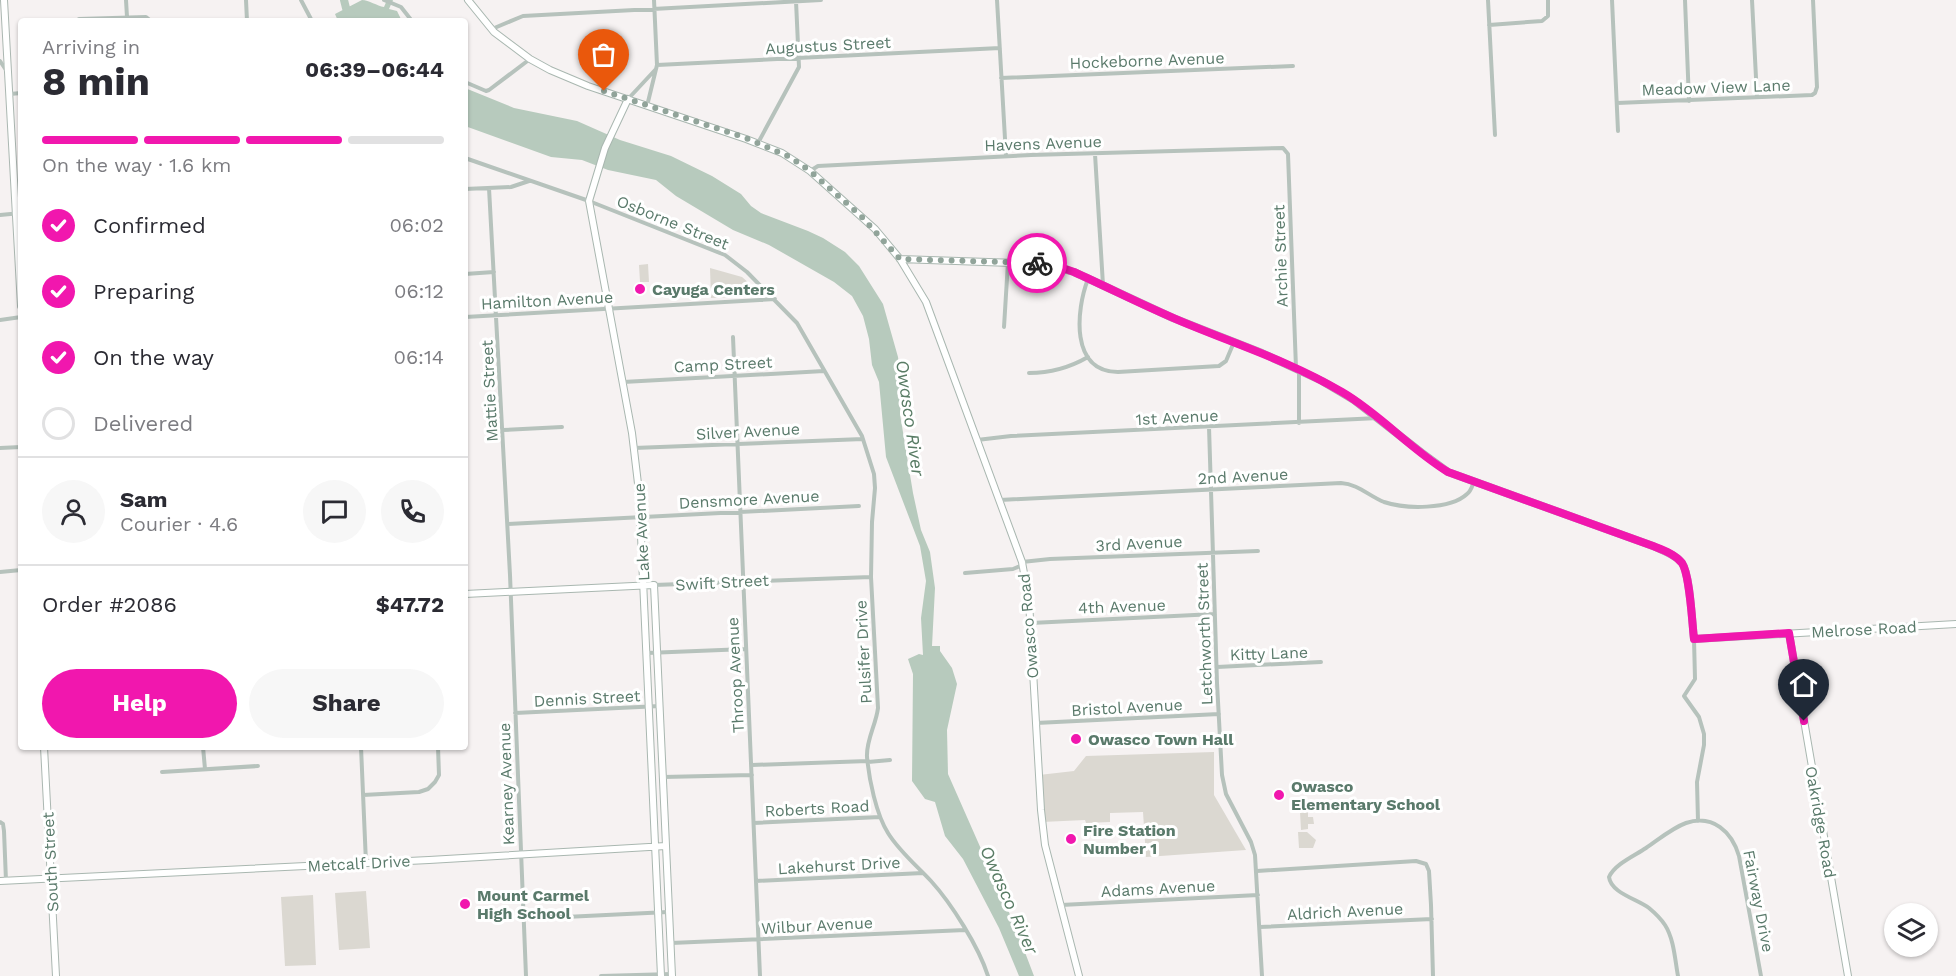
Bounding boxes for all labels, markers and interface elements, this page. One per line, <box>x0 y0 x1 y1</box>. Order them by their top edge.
pin <box>578 29 629 91</box>
street label: Augustus Street <box>765 33 892 58</box>
text: Arriving in <box>42 35 140 59</box>
icon: bag <box>587 38 620 71</box>
street label: Hockeborne Avenue <box>1069 48 1225 73</box>
text: 06:39–06:44 <box>305 57 444 82</box>
text: 8 min <box>42 59 150 104</box>
street label: Meadow View Lane <box>1641 75 1791 100</box>
street label: Havens Avenue <box>984 132 1102 155</box>
text: On the way · 1.6 km <box>42 153 231 177</box>
street label: Osborne Street <box>614 191 732 254</box>
street label: Archie Street <box>1269 204 1292 308</box>
icon: check <box>42 209 75 242</box>
text: Confirmed <box>93 213 206 238</box>
text: 06:02 <box>389 213 444 237</box>
courier <box>1007 233 1067 293</box>
icon: bike <box>1021 247 1054 280</box>
icon: check <box>42 275 75 308</box>
text: Preparing <box>93 279 194 304</box>
text: 06:12 <box>394 279 444 303</box>
place label: Cayuga Centers <box>652 280 775 299</box>
marker: Cayuga Centers <box>633 282 647 296</box>
street label: Hamilton Avenue <box>480 288 614 313</box>
street label: Mattie Street <box>477 339 502 442</box>
icon: check <box>42 341 75 374</box>
text: On the way <box>93 345 214 370</box>
text: 06:14 <box>393 345 444 369</box>
street label: Camp Street <box>673 352 773 377</box>
water label: Owasco River <box>892 359 929 478</box>
street label: 1st Avenue <box>1135 406 1219 429</box>
text: Delivered <box>93 411 193 436</box>
street label: Silver Avenue <box>696 419 801 444</box>
street label: 2nd Avenue <box>1197 465 1289 488</box>
button: person <box>42 480 105 543</box>
button: chat <box>303 480 366 543</box>
button: phone <box>381 480 444 543</box>
street label: Lake Avenue <box>629 483 654 581</box>
street label: Densmore Avenue <box>678 486 820 513</box>
text: Sam <box>120 487 168 512</box>
text: Courier · 4.6 <box>120 512 238 536</box>
street label: 3rd Avenue <box>1095 532 1183 555</box>
street label: Letchworth Street <box>1193 562 1216 706</box>
street label: Swift Street <box>675 571 770 594</box>
street label: Owasco Road <box>1014 573 1043 679</box>
text: Order #2086 <box>42 592 177 617</box>
text: $47.72 <box>376 592 444 617</box>
street label: 4th Avenue <box>1078 595 1166 618</box>
street label: Pulsifer Drive <box>851 600 876 704</box>
street label: Throop Avenue <box>723 616 748 733</box>
street label: Melrose Road <box>1811 617 1917 642</box>
street label: Kitty Lane <box>1230 643 1308 664</box>
pin <box>1778 659 1829 721</box>
icon: home <box>1787 668 1820 701</box>
button: Help <box>42 669 237 738</box>
button: Share <box>249 669 444 738</box>
street label: Dennis Street <box>533 686 641 711</box>
street label: Bristol Avenue <box>1071 695 1183 720</box>
street label: Kearney Avenue <box>495 722 518 846</box>
place label: Owasco Town Hall <box>1088 730 1234 749</box>
marker: Owasco Town Hall <box>1069 732 1083 746</box>
street label: Oakridge Road <box>1801 765 1840 879</box>
place label: Owasco Elementary School <box>1291 777 1441 814</box>
marker: Owasco Elementary School <box>1272 788 1286 802</box>
street label: Roberts Road <box>764 796 870 821</box>
street label: South Street <box>38 811 63 912</box>
place label: Fire Station Number 1 <box>1083 821 1176 858</box>
marker: Fire Station Number 1 <box>1064 832 1078 846</box>
water label: Owasco River <box>976 842 1043 958</box>
street label: Fairway Drive <box>1739 848 1778 954</box>
street label: Metcalf Drive <box>307 851 411 876</box>
street label: Lakehurst Drive <box>777 853 901 878</box>
street label: Adams Avenue <box>1100 876 1216 901</box>
place label: Mount Carmel High School <box>477 886 590 923</box>
marker: Mount Carmel High School <box>458 897 472 911</box>
street label: Aldrich Avenue <box>1286 899 1404 924</box>
map controls <box>1884 903 1938 957</box>
button: layers <box>1884 903 1938 957</box>
street label: Wilbur Avenue <box>761 913 873 938</box>

